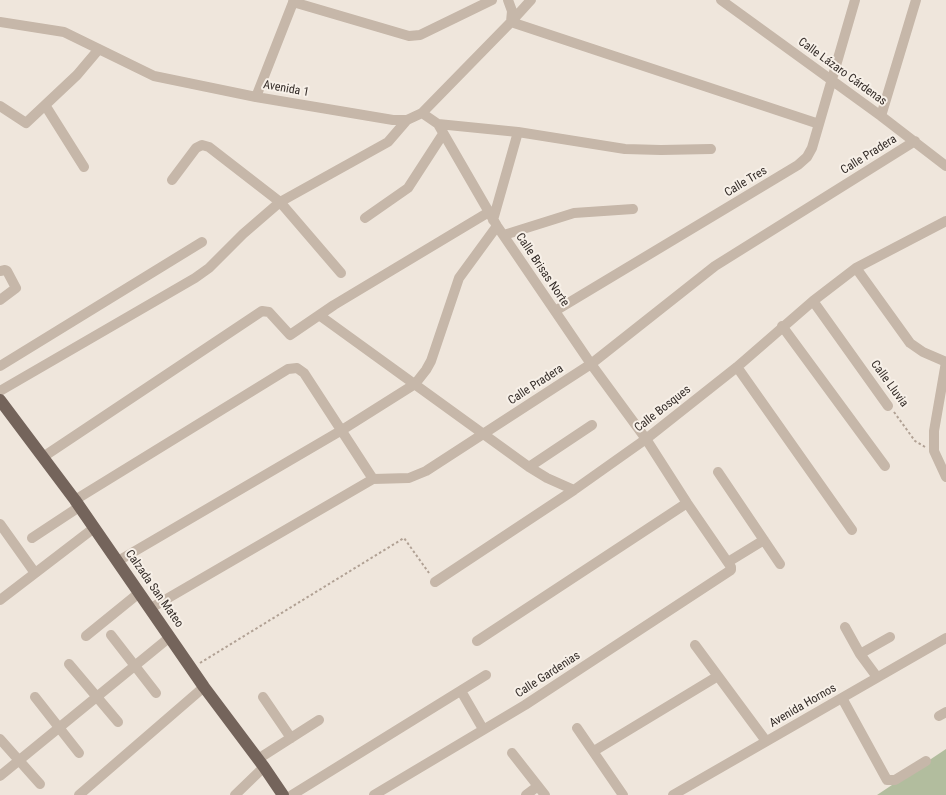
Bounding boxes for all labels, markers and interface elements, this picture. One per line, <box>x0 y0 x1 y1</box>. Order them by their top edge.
street label: Calle Lázaro Cárdenas <box>795 35 889 109</box>
street label: Avenida 1 <box>262 78 310 100</box>
street label: Calle Pradera <box>838 132 900 178</box>
street label: Calle Tres <box>722 164 770 200</box>
street label: Calle Brisas Norte <box>512 231 572 309</box>
street label: Calle Lluvia <box>867 358 911 410</box>
street label: Calle Pradera <box>506 362 566 408</box>
street label: Calle Bosques <box>632 383 694 435</box>
street label: Calzada San Mateo <box>122 547 186 631</box>
street label: Calle Gardenias <box>513 649 583 701</box>
street label: Avenida Hornos <box>767 681 839 731</box>

